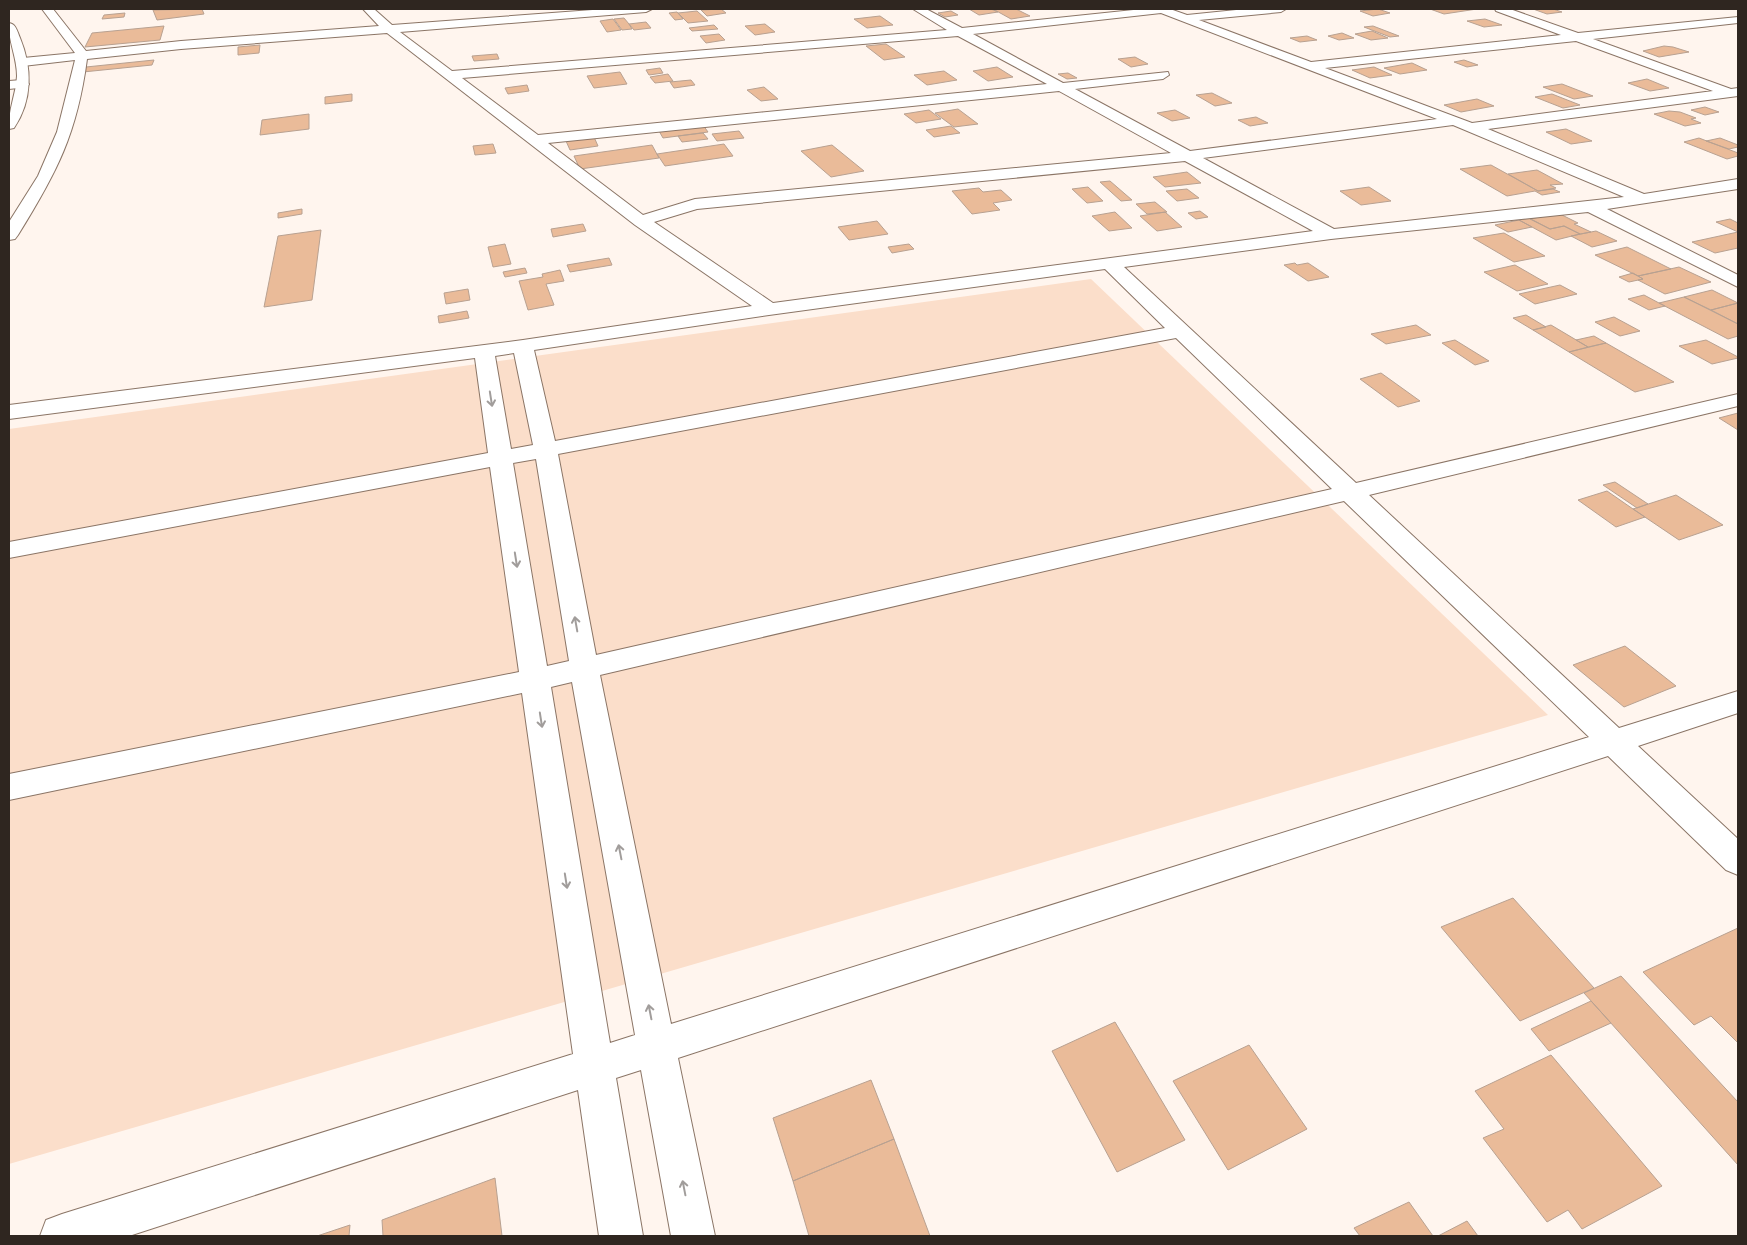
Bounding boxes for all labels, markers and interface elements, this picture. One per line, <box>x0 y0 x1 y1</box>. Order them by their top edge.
one-way arrow <box>486 391 496 407</box>
one-way arrow <box>511 551 521 567</box>
one-way arrow <box>571 616 581 632</box>
one-way arrow <box>536 712 546 728</box>
one-way arrow <box>614 844 624 860</box>
one-way arrow <box>561 873 571 889</box>
one-way arrow <box>645 1004 655 1020</box>
one-way arrow <box>679 1181 688 1197</box>

